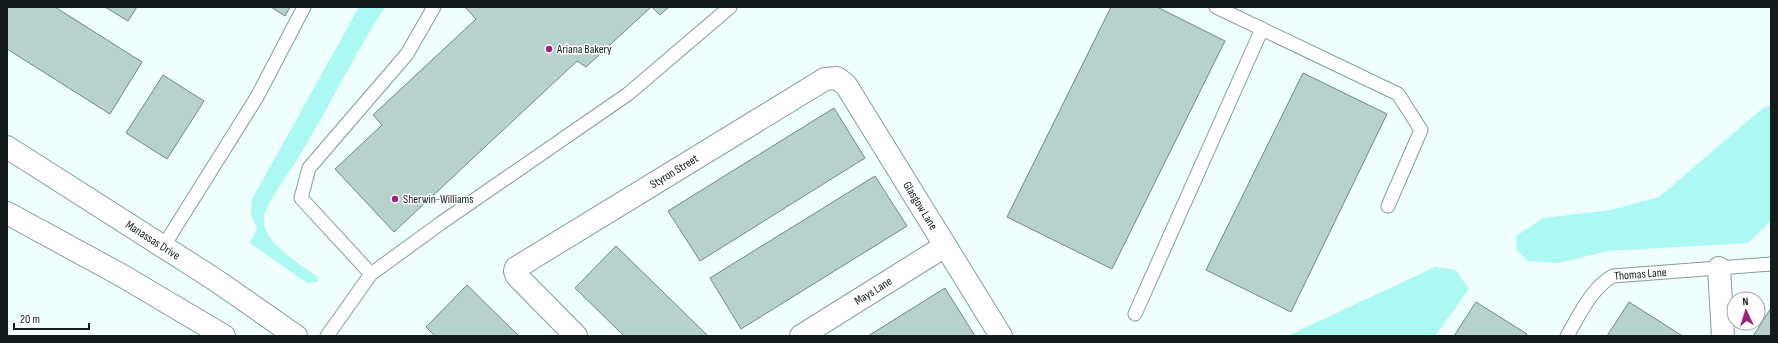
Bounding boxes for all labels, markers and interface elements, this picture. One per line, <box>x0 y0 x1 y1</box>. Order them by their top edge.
place label: Ariana Bakery <box>556 42 612 57</box>
marker: Ariana Bakery <box>544 44 554 54</box>
street label: Styron Street <box>647 151 702 192</box>
street label: Glasgow Lane <box>899 179 941 233</box>
place label: Sherwin-Williams <box>403 192 474 207</box>
marker: Sherwin-Williams <box>390 194 400 204</box>
street label: Manassas Drive <box>122 217 183 263</box>
street label: Thomas Lane <box>1614 265 1667 284</box>
street label: Mays Lane <box>852 274 895 309</box>
north arrow <box>1726 291 1766 331</box>
text: N <box>1742 295 1749 308</box>
scale bar <box>14 305 89 331</box>
text: 20 m <box>20 312 40 327</box>

